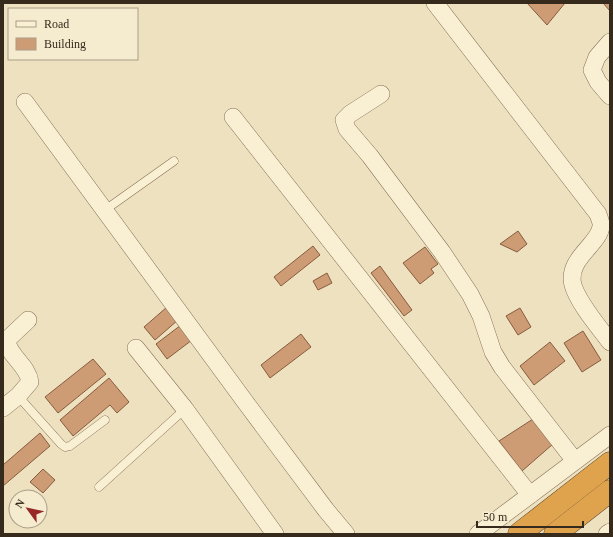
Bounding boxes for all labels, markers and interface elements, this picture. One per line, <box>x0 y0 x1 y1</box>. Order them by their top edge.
legend <box>8 8 138 60</box>
text: Road <box>44 17 69 31</box>
text: Building <box>44 37 86 51</box>
north arrow <box>8 489 48 529</box>
text: N <box>12 497 27 510</box>
scale bar <box>477 503 583 529</box>
text: 50 m <box>483 510 508 524</box>

